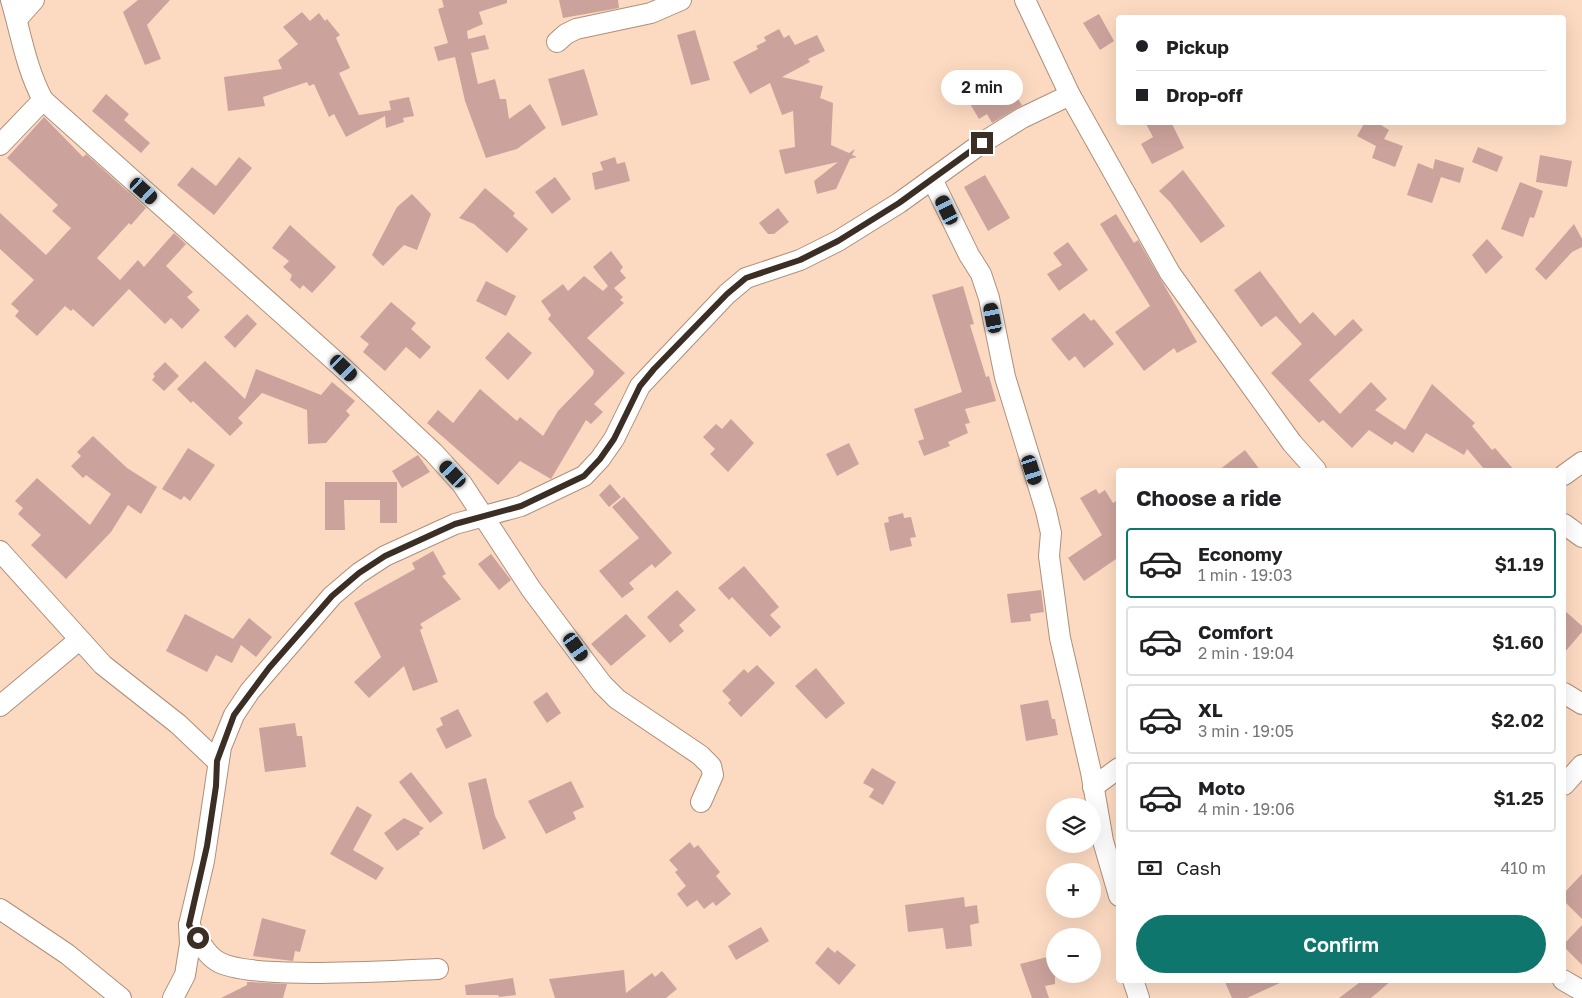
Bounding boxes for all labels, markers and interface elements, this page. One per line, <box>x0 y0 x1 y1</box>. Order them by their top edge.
text: Pickup <box>1166 35 1229 58</box>
callout: 2 min <box>941 70 1023 106</box>
text: 2 min <box>961 77 1003 97</box>
text: Drop-off <box>1166 83 1243 106</box>
route end <box>971 132 993 154</box>
car <box>127 175 160 207</box>
car <box>933 193 960 227</box>
car <box>982 302 1003 334</box>
car <box>327 352 360 384</box>
car <box>1020 453 1043 487</box>
car <box>437 458 468 490</box>
text: Choose a ride <box>1136 484 1282 511</box>
icon: car <box>1138 541 1183 586</box>
text: Economy <box>1198 542 1283 565</box>
text: $1.19 <box>1495 552 1544 575</box>
text: 1 min · 19:03 <box>1198 565 1292 585</box>
icon: car <box>1138 619 1183 664</box>
text: Comfort <box>1198 620 1273 643</box>
car <box>561 630 590 664</box>
text: $1.60 <box>1492 630 1544 653</box>
text: 2 min · 19:04 <box>1198 643 1294 663</box>
icon: car <box>1138 697 1183 742</box>
text: XL <box>1198 698 1223 721</box>
text: $2.02 <box>1491 708 1544 731</box>
text: 3 min · 19:05 <box>1198 721 1294 741</box>
icon: car <box>1138 775 1183 820</box>
text: Moto <box>1198 776 1245 799</box>
text: $1.25 <box>1493 786 1544 809</box>
map controls <box>1046 798 1101 983</box>
button: layers <box>1046 798 1101 853</box>
text: 4 min · 19:06 <box>1198 799 1295 819</box>
icon: cash <box>1136 854 1164 882</box>
text: Cash <box>1176 856 1221 879</box>
text: 410 m <box>1500 858 1546 878</box>
button: + <box>1046 863 1101 918</box>
button: Confirm <box>1136 915 1546 973</box>
route start <box>187 927 209 949</box>
button: − <box>1046 928 1101 983</box>

